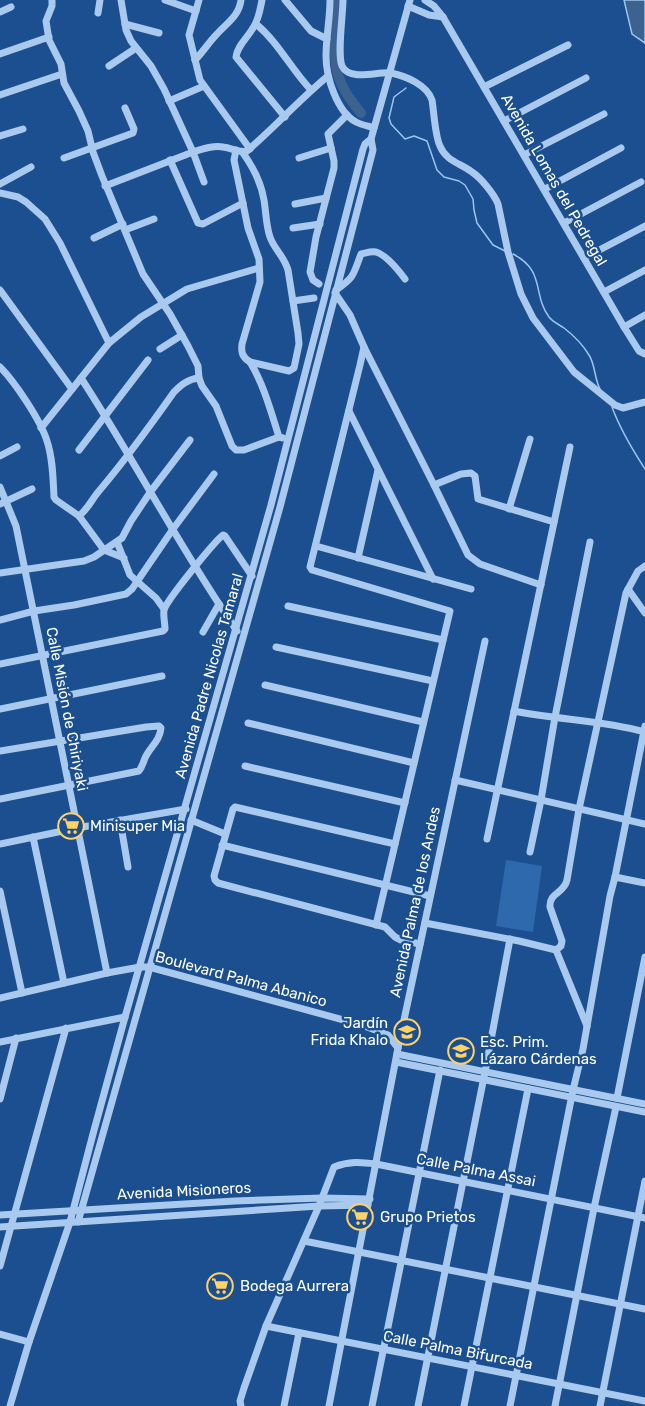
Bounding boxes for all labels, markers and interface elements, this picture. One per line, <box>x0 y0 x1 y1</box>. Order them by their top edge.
street label: Avenida Lomas del Pedregal <box>497 91 611 269</box>
street label: Avenida Padre Nicolas Tamaral <box>171 571 247 781</box>
street label: Calle Misión de Chiriyaki <box>42 626 92 792</box>
street label: Avenida Palma de los Andes <box>386 805 444 999</box>
supermarket icon: Minisuper Mia <box>56 811 86 841</box>
place label: Minisuper Mia <box>90 817 185 835</box>
street label: Boulevard Palma Abanico <box>153 947 329 1011</box>
place label: Jardín Frida Khalo <box>311 1014 388 1049</box>
school or university icon: Jardín Frida Khalo <box>392 1017 422 1047</box>
place label: Esc. Prim. Lázaro Cárdenas <box>480 1033 597 1068</box>
school or university icon: Esc. Prim. Lázaro Cárdenas <box>446 1036 476 1066</box>
street label: Calle Palma Assai <box>415 1150 537 1190</box>
street label: Avenida Misioneros <box>116 1178 252 1204</box>
supermarket icon: Grupo Prietos <box>345 1202 375 1232</box>
place label: Grupo Prietos <box>380 1208 476 1226</box>
supermarket icon: Bodega Aurrera <box>205 1271 235 1301</box>
place label: Bodega Aurrera <box>240 1277 349 1295</box>
street label: Calle Palma Bifurcada <box>382 1327 534 1373</box>

